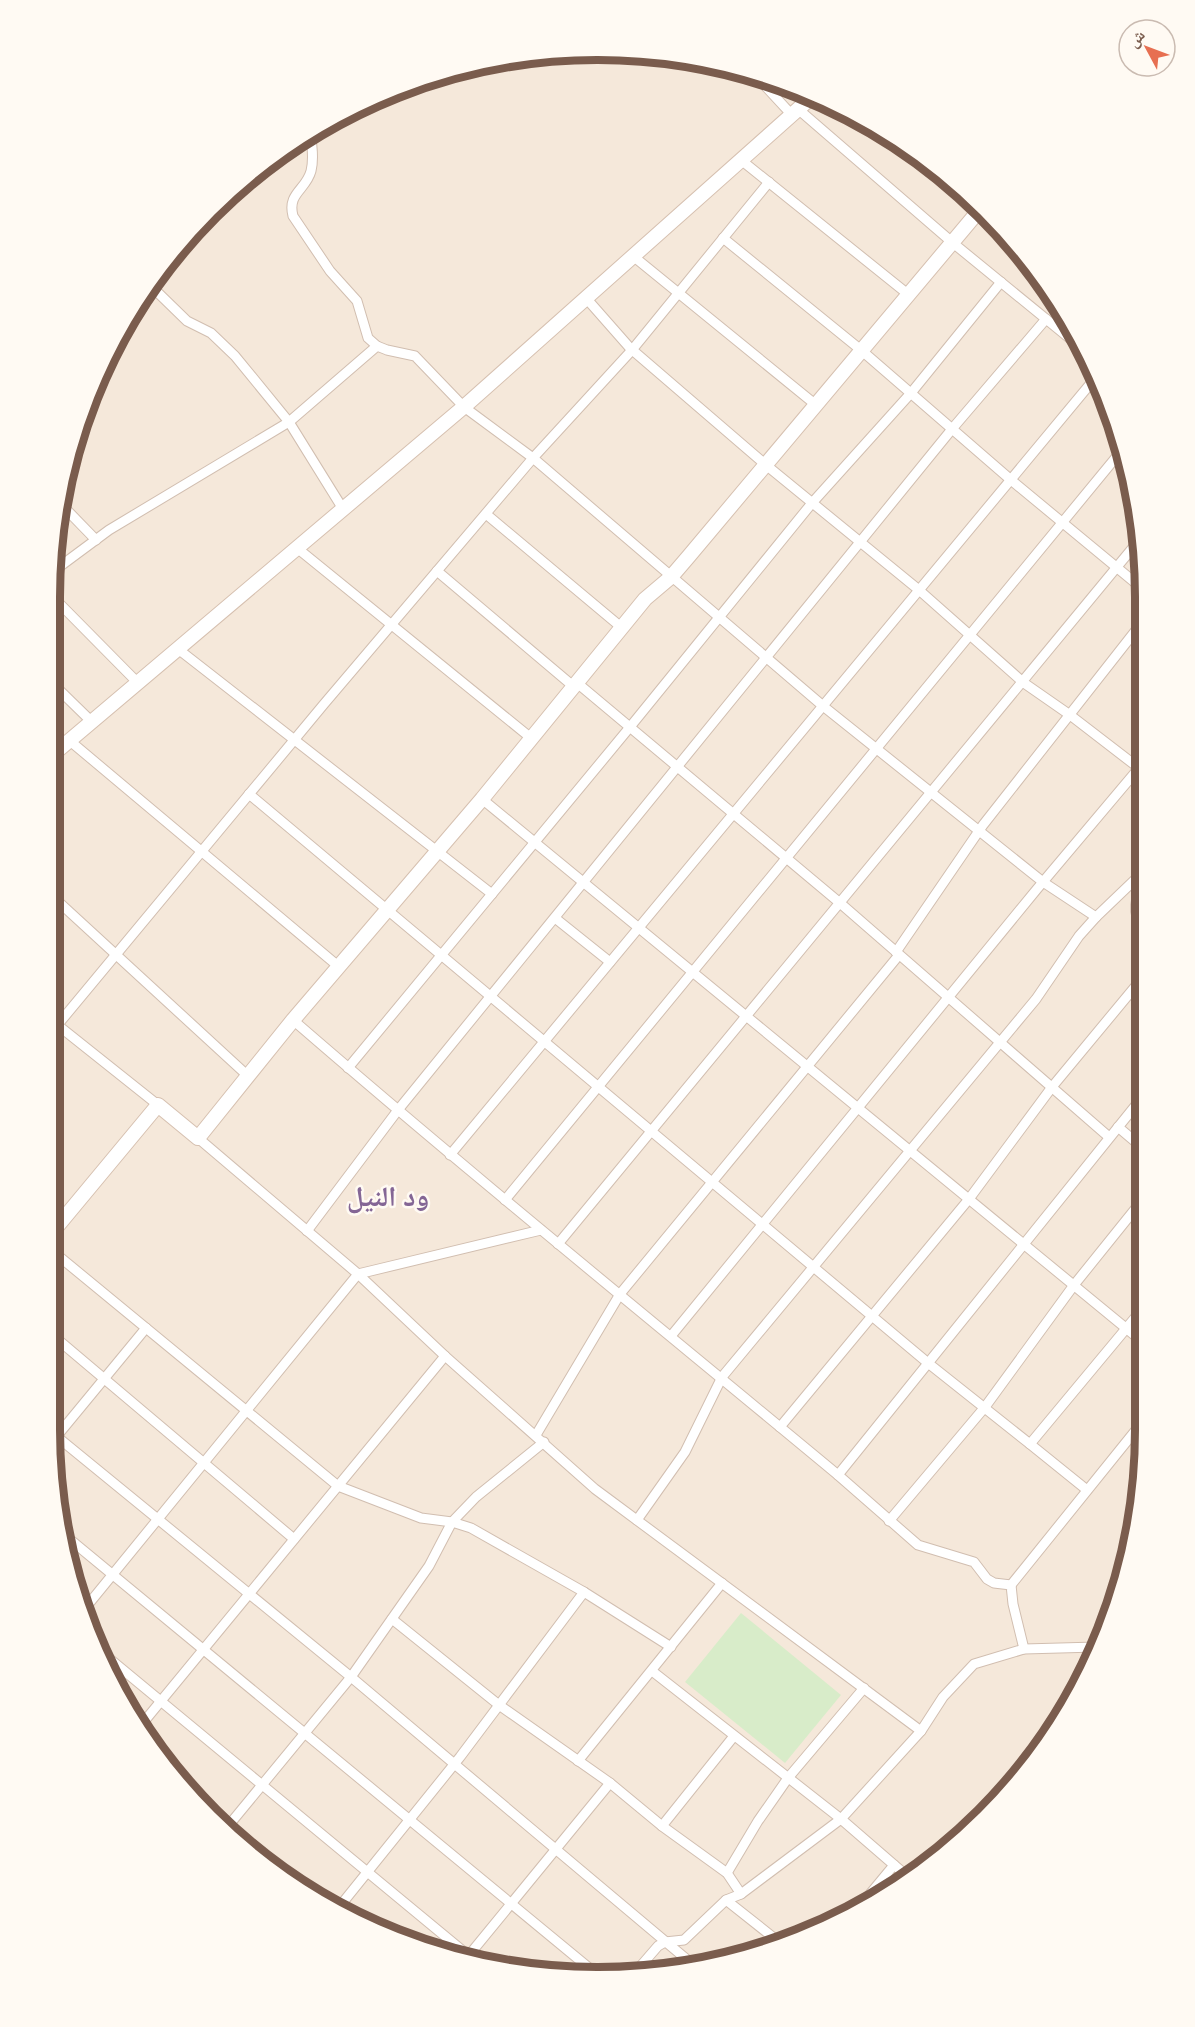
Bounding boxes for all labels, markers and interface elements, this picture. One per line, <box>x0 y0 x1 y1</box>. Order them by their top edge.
north arrow <box>1117 18 1177 78</box>
text: ش <box>1123 25 1149 51</box>
district label: ود النيل <box>347 1178 429 1214</box>

